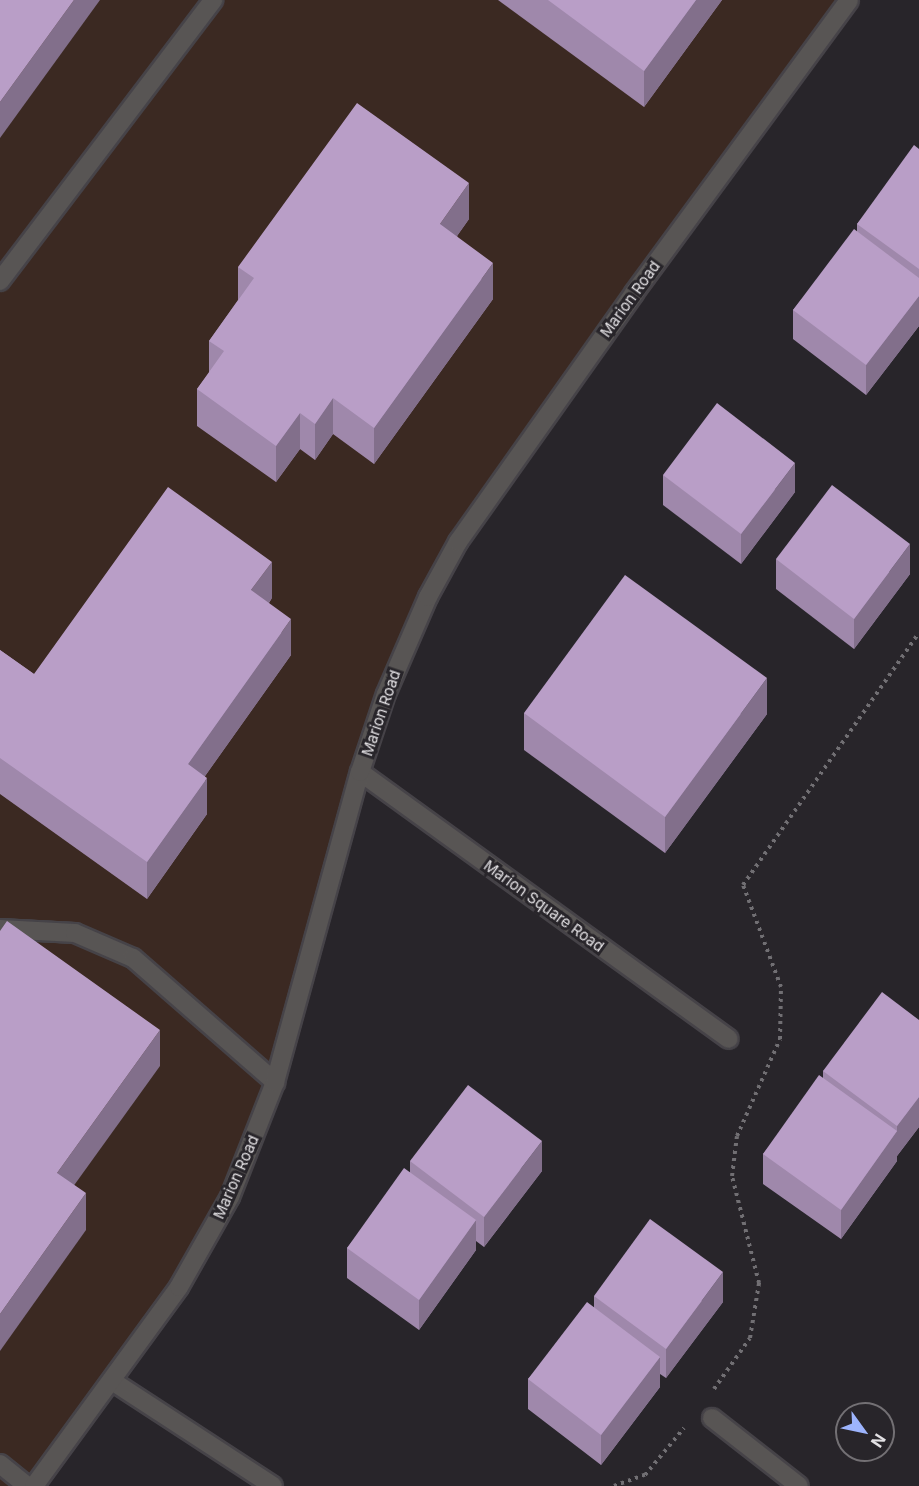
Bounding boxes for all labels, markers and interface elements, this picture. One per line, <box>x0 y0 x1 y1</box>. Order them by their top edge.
street label: Marion Road <box>596 257 664 341</box>
street label: Marion Road <box>358 668 404 758</box>
street label: Marion Square Road <box>480 856 608 956</box>
street label: Marion Road <box>210 1132 262 1222</box>
north arrow <box>835 1402 895 1462</box>
text: N <box>867 1430 890 1451</box>

